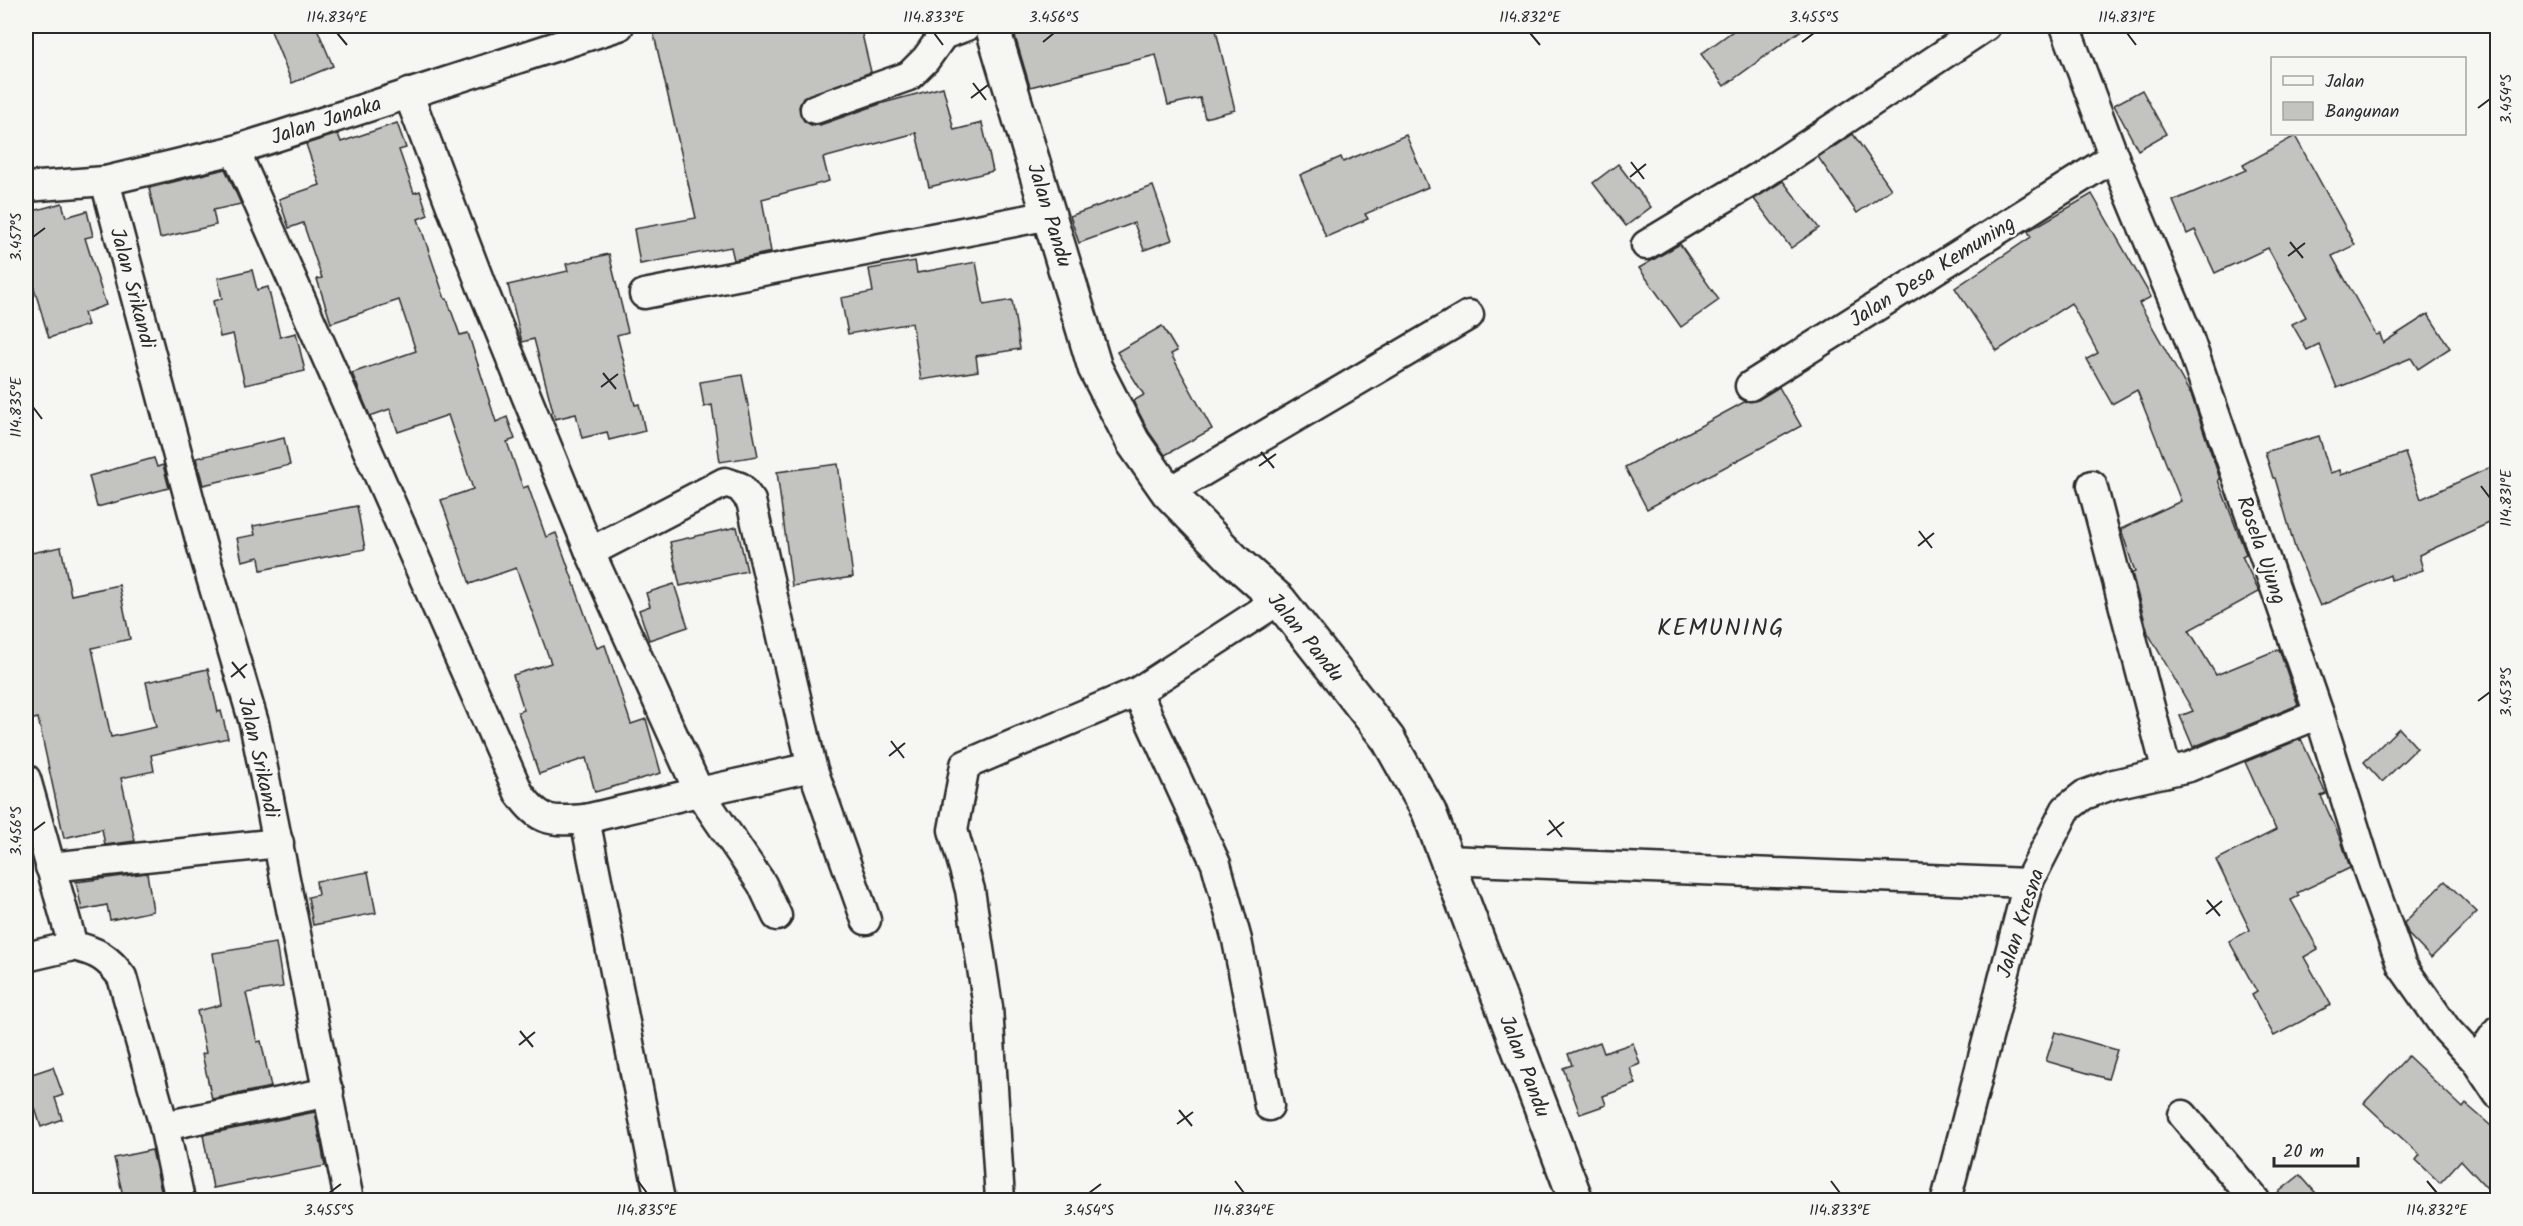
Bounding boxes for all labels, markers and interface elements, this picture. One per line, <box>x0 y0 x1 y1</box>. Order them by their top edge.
text: 114.834°E <box>307 6 369 30</box>
text: 114.833°E <box>903 6 966 30</box>
text: 3.456°S <box>1029 6 1079 30</box>
text: 114.832°E <box>1499 6 1562 30</box>
text: 3.455°S <box>1789 6 1839 30</box>
text: 114.831°E <box>2098 6 2157 30</box>
legend <box>2271 57 2466 135</box>
text: Jalan <box>2325 68 2364 97</box>
text: 3.454°S <box>2495 74 2519 124</box>
street label: Jalan Janaka <box>267 88 386 155</box>
text: Bangunan <box>2325 98 2399 127</box>
street label: Jalan Pandu <box>1017 159 1080 272</box>
street label: Jalan Desa Kemuning <box>1843 208 2022 337</box>
text: 3.457°S <box>5 213 29 261</box>
street label: Jalan Srikandi <box>100 224 164 353</box>
text: 114.835°E <box>5 375 29 437</box>
text: 114.831°E <box>2495 468 2519 527</box>
street label: Rosela Ujung <box>2227 492 2295 609</box>
street label: Jalan Pandu <box>1258 586 1351 690</box>
district label: KEMUNING <box>1657 609 1785 648</box>
text: 3.453°S <box>2495 667 2519 717</box>
street label: Jalan Srikandi <box>228 693 288 822</box>
text: 3.456°S <box>5 806 29 856</box>
street label: Jalan Kresna <box>1988 865 2055 982</box>
street label: Jalan Pandu <box>1489 1011 1558 1123</box>
scale bar <box>2274 1130 2358 1168</box>
text: 20 m <box>2283 1138 2324 1167</box>
text: 3.455°S <box>304 1199 354 1223</box>
text: 114.835°E <box>617 1199 679 1223</box>
text: 3.454°S <box>1064 1199 1114 1223</box>
text: 114.834°E <box>1214 1199 1276 1223</box>
text: 114.833°E <box>1809 1199 1872 1223</box>
text: 114.832°E <box>2406 1199 2469 1223</box>

